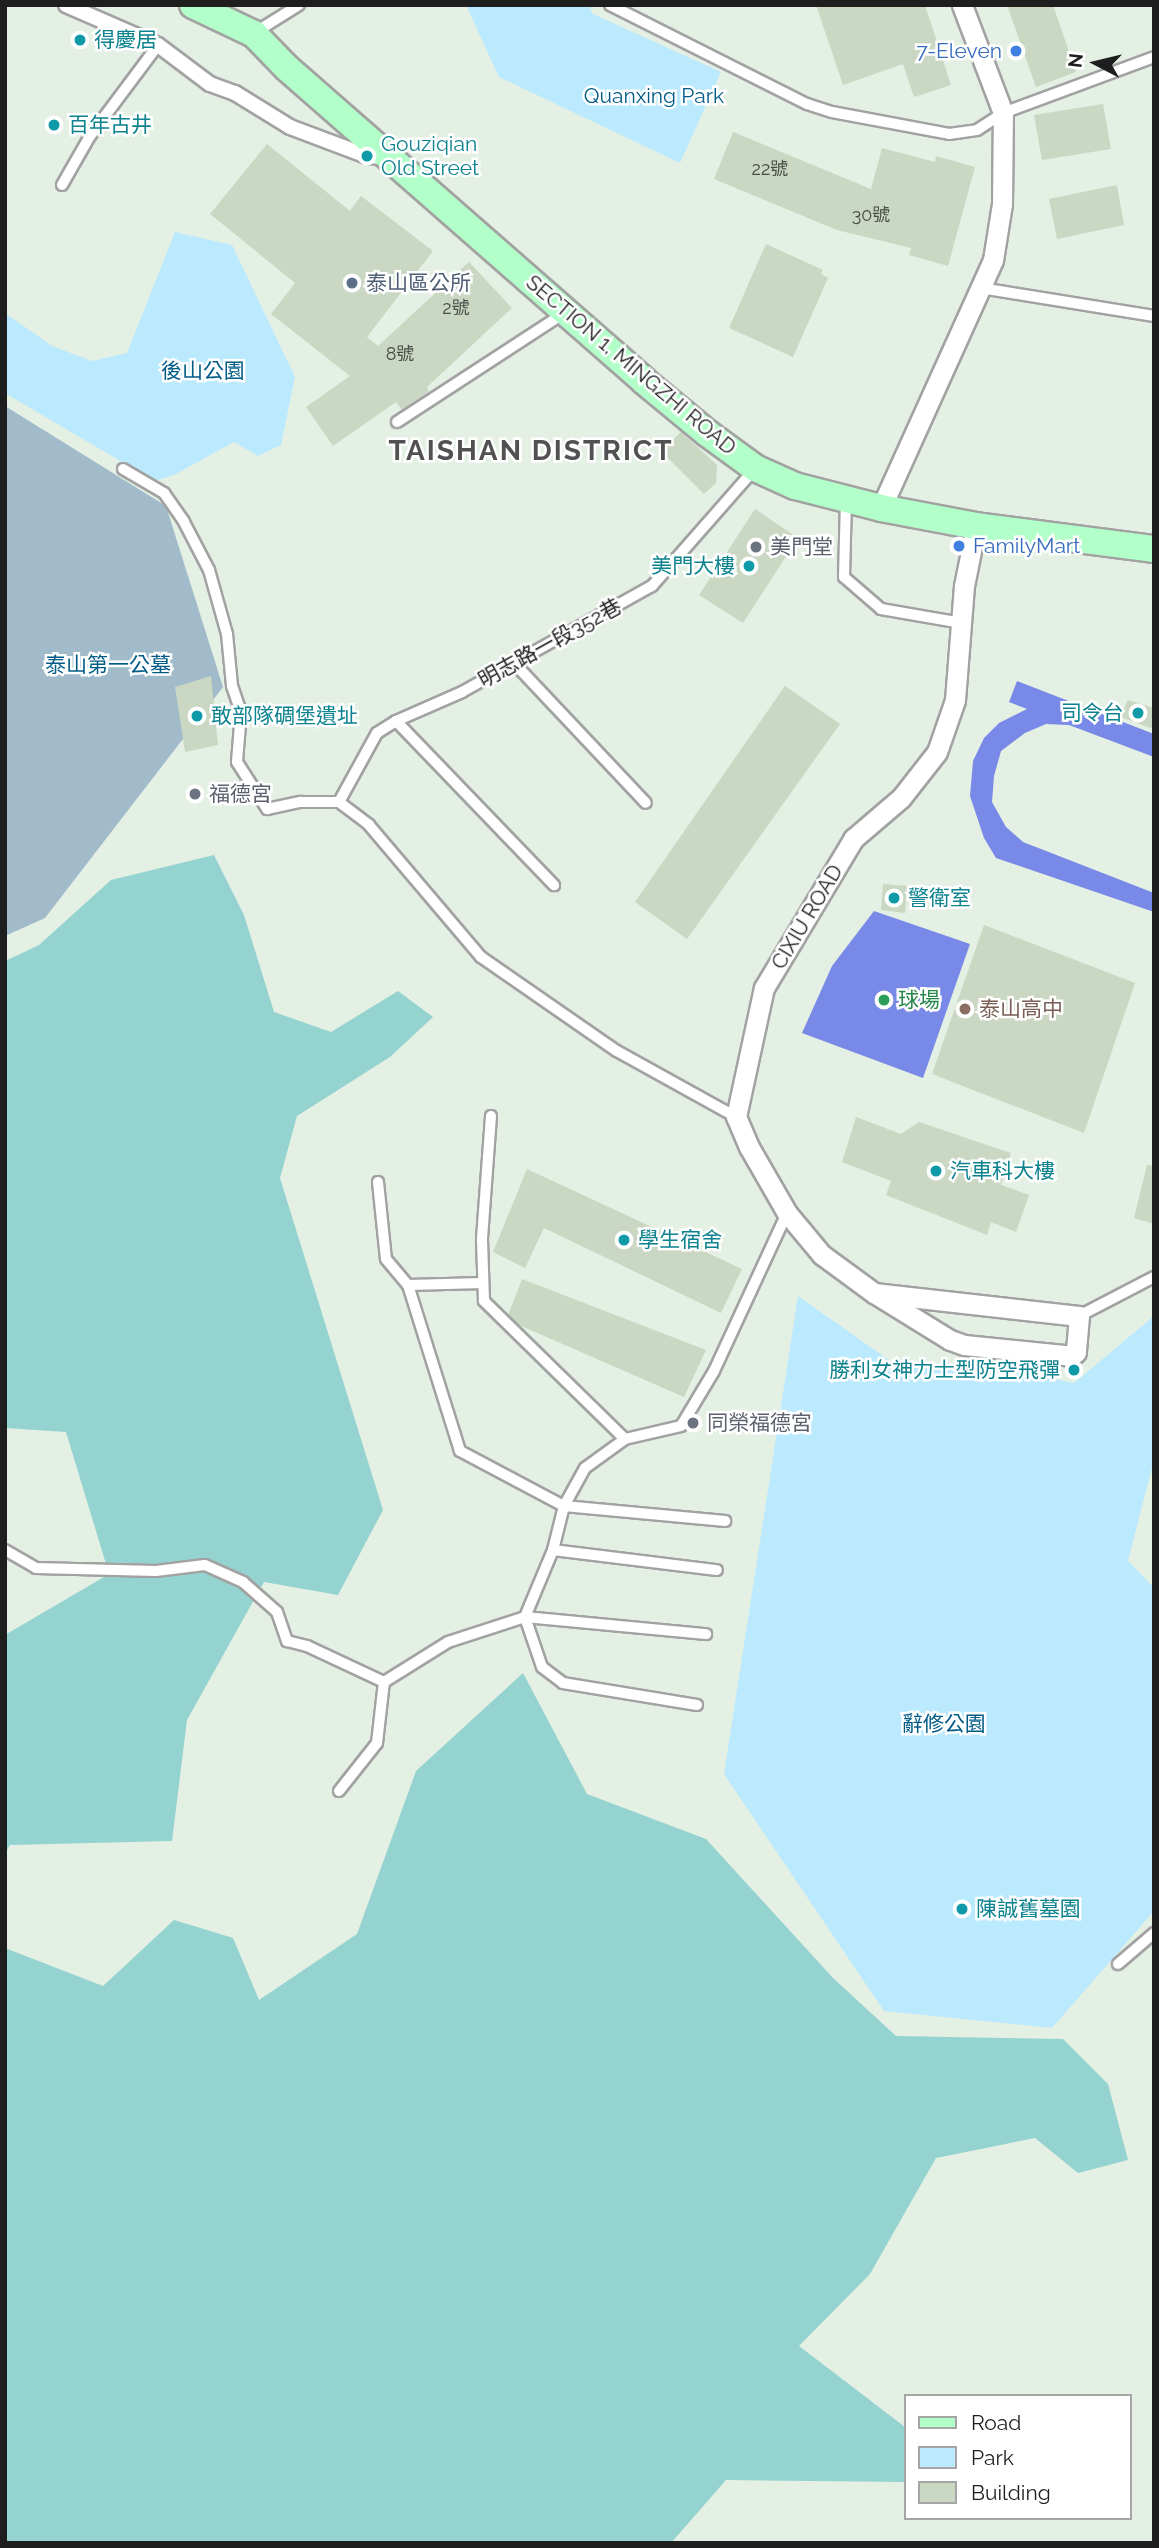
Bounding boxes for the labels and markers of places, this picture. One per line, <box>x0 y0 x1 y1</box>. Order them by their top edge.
place label: 得慶居 <box>94 27 157 53</box>
marker: 得慶居 <box>72 32 88 48</box>
place label: 7-Eleven <box>917 38 1002 64</box>
marker: 7-Eleven <box>1008 43 1024 59</box>
place label: 百年古井 <box>68 112 152 138</box>
marker: 百年古井 <box>46 117 62 133</box>
place label: Gouziqian Old Street <box>381 131 479 181</box>
marker: Gouziqian Old Street <box>359 148 375 164</box>
place label: 泰山區公所 <box>366 270 471 296</box>
marker: 泰山區公所 <box>344 275 360 291</box>
place label: FamilyMart <box>973 533 1080 559</box>
place label: 美門堂 <box>770 534 833 560</box>
marker: FamilyMart <box>951 538 967 554</box>
marker: 美門堂 <box>748 539 764 555</box>
place label: 美門大樓 <box>651 553 735 579</box>
marker: 美門大樓 <box>741 558 757 574</box>
place label: 司令台 <box>1061 700 1124 726</box>
place label: 敢部隊碉堡遺址 <box>211 703 358 729</box>
marker: 司令台 <box>1130 705 1146 721</box>
marker: 敢部隊碉堡遺址 <box>189 708 205 724</box>
place label: 福德宮 <box>209 781 272 807</box>
marker: 福德宮 <box>187 786 203 802</box>
place label: 警衛室 <box>908 885 971 911</box>
marker: 警衛室 <box>886 890 902 906</box>
place label: 球場 <box>898 987 940 1013</box>
marker: 球場 <box>876 992 892 1008</box>
place label: 泰山高中 <box>979 996 1063 1022</box>
marker: 泰山高中 <box>957 1001 973 1017</box>
place label: 汽車科大樓 <box>950 1158 1055 1184</box>
marker: 汽車科大樓 <box>928 1163 944 1179</box>
place label: 學生宿舍 <box>638 1227 722 1253</box>
marker: 學生宿舍 <box>616 1232 632 1248</box>
place label: 勝利女神力士型防空飛彈 <box>829 1357 1060 1383</box>
marker: 勝利女神力士型防空飛彈 <box>1066 1362 1082 1378</box>
place label: 同榮福德宮 <box>707 1410 812 1436</box>
marker: 同榮福德宮 <box>685 1415 701 1431</box>
place label: 陳誠舊墓園 <box>976 1896 1081 1922</box>
marker: 陳誠舊墓園 <box>954 1901 970 1917</box>

